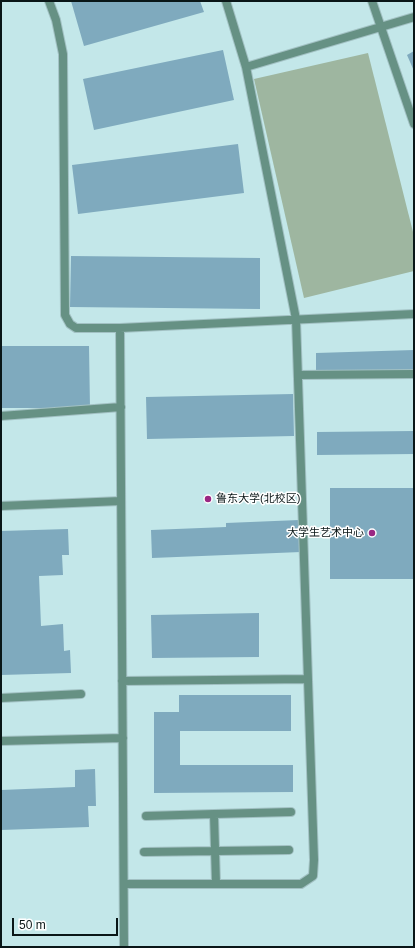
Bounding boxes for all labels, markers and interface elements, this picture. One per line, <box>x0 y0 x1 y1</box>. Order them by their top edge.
place label: 鲁东大学(北校区) <box>216 492 300 506</box>
marker: 鲁东大学(北校区) <box>203 494 213 504</box>
place label: 大学生艺术中心 <box>287 526 364 540</box>
marker: 大学生艺术中心 <box>367 528 377 538</box>
scale bar <box>14 910 120 936</box>
text: 50 m <box>19 918 46 932</box>

